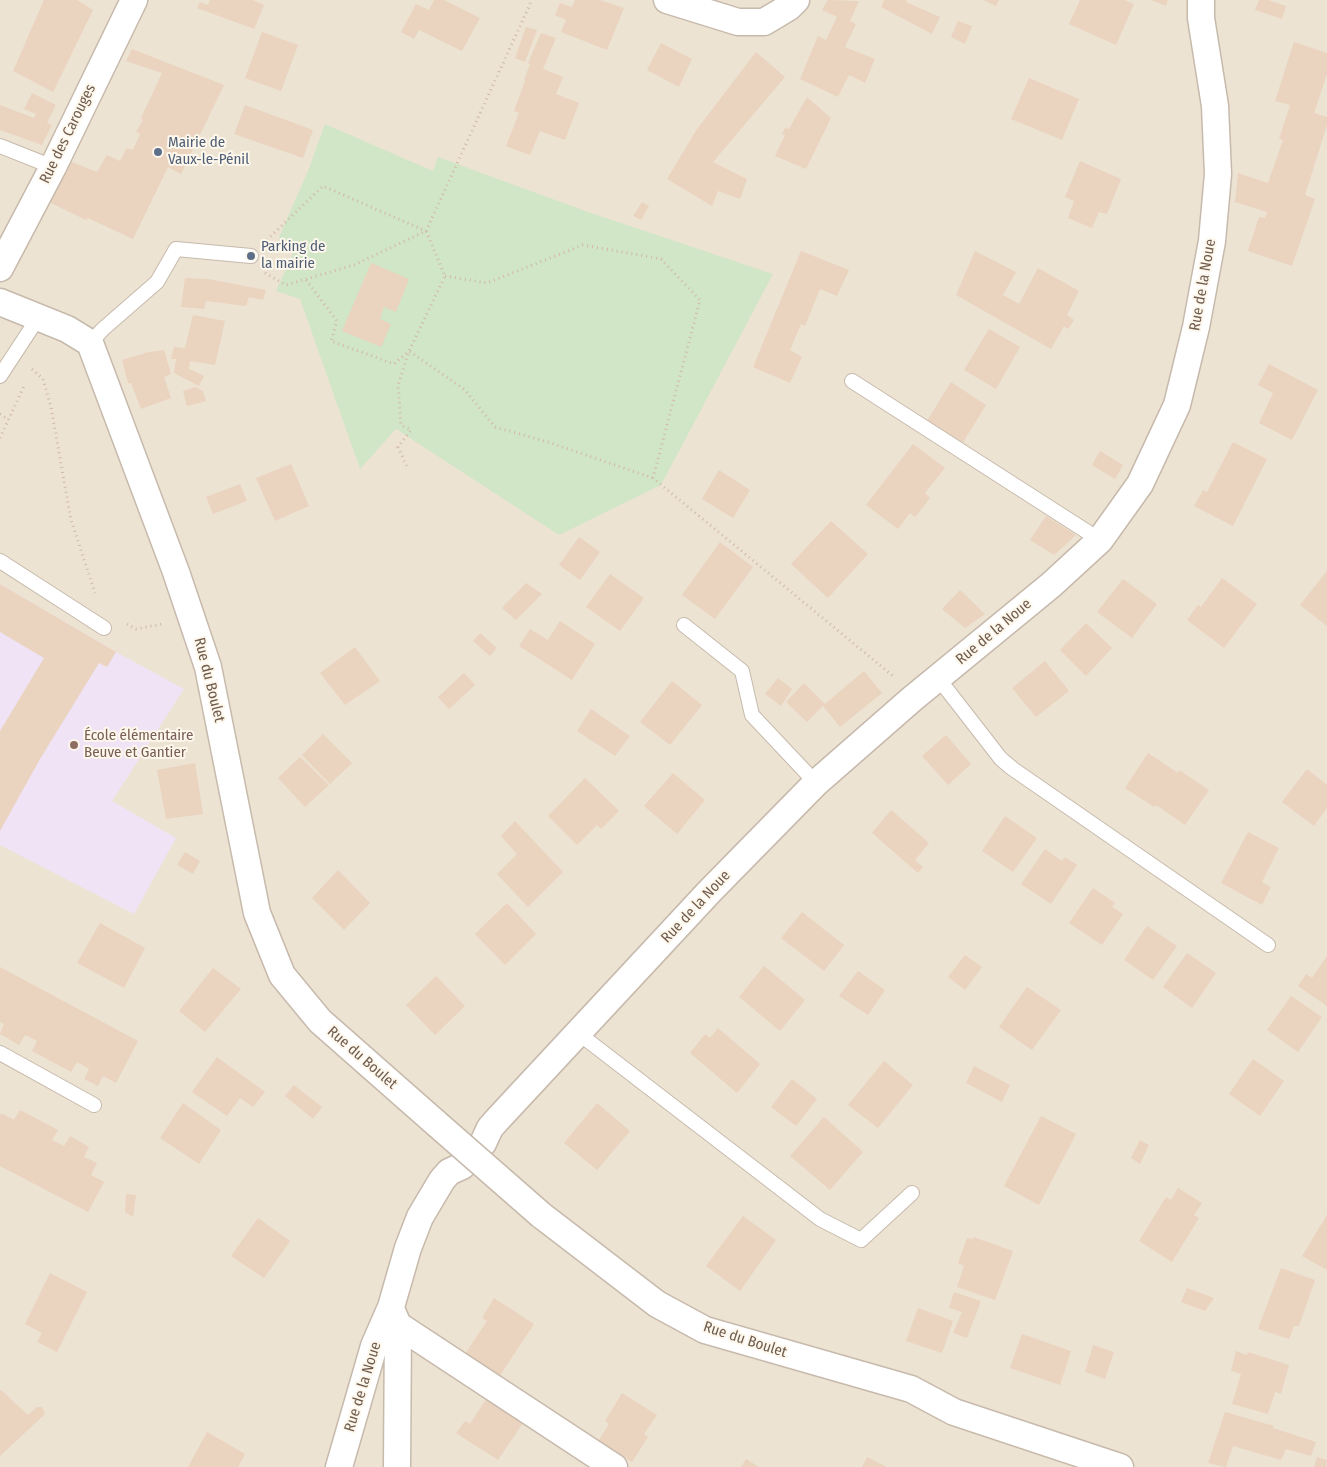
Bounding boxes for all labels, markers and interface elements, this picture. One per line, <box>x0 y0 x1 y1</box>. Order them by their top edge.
street label: Rue des Carouges <box>36 81 100 187</box>
place label: Mairie de Vaux-le-Pénil <box>168 134 249 169</box>
marker: Mairie de Vaux-le-Pénil <box>152 146 164 158</box>
place label: Parking de la mairie <box>261 238 325 273</box>
street label: Rue de la Noue <box>1186 238 1220 332</box>
marker: Parking de la mairie <box>245 250 257 262</box>
street label: Rue de la Noue <box>953 595 1035 669</box>
street label: Rue du Boulet <box>190 636 228 724</box>
place label: École élémentaire Beuve et Gantier <box>84 727 193 762</box>
marker: École élémentaire Beuve et Gantier <box>68 739 80 751</box>
street label: Rue de la Noue <box>658 867 734 947</box>
street label: Rue du Boulet <box>323 1023 401 1093</box>
street label: Rue du Boulet <box>701 1318 789 1362</box>
street label: Rue de la Noue <box>341 1340 385 1434</box>

